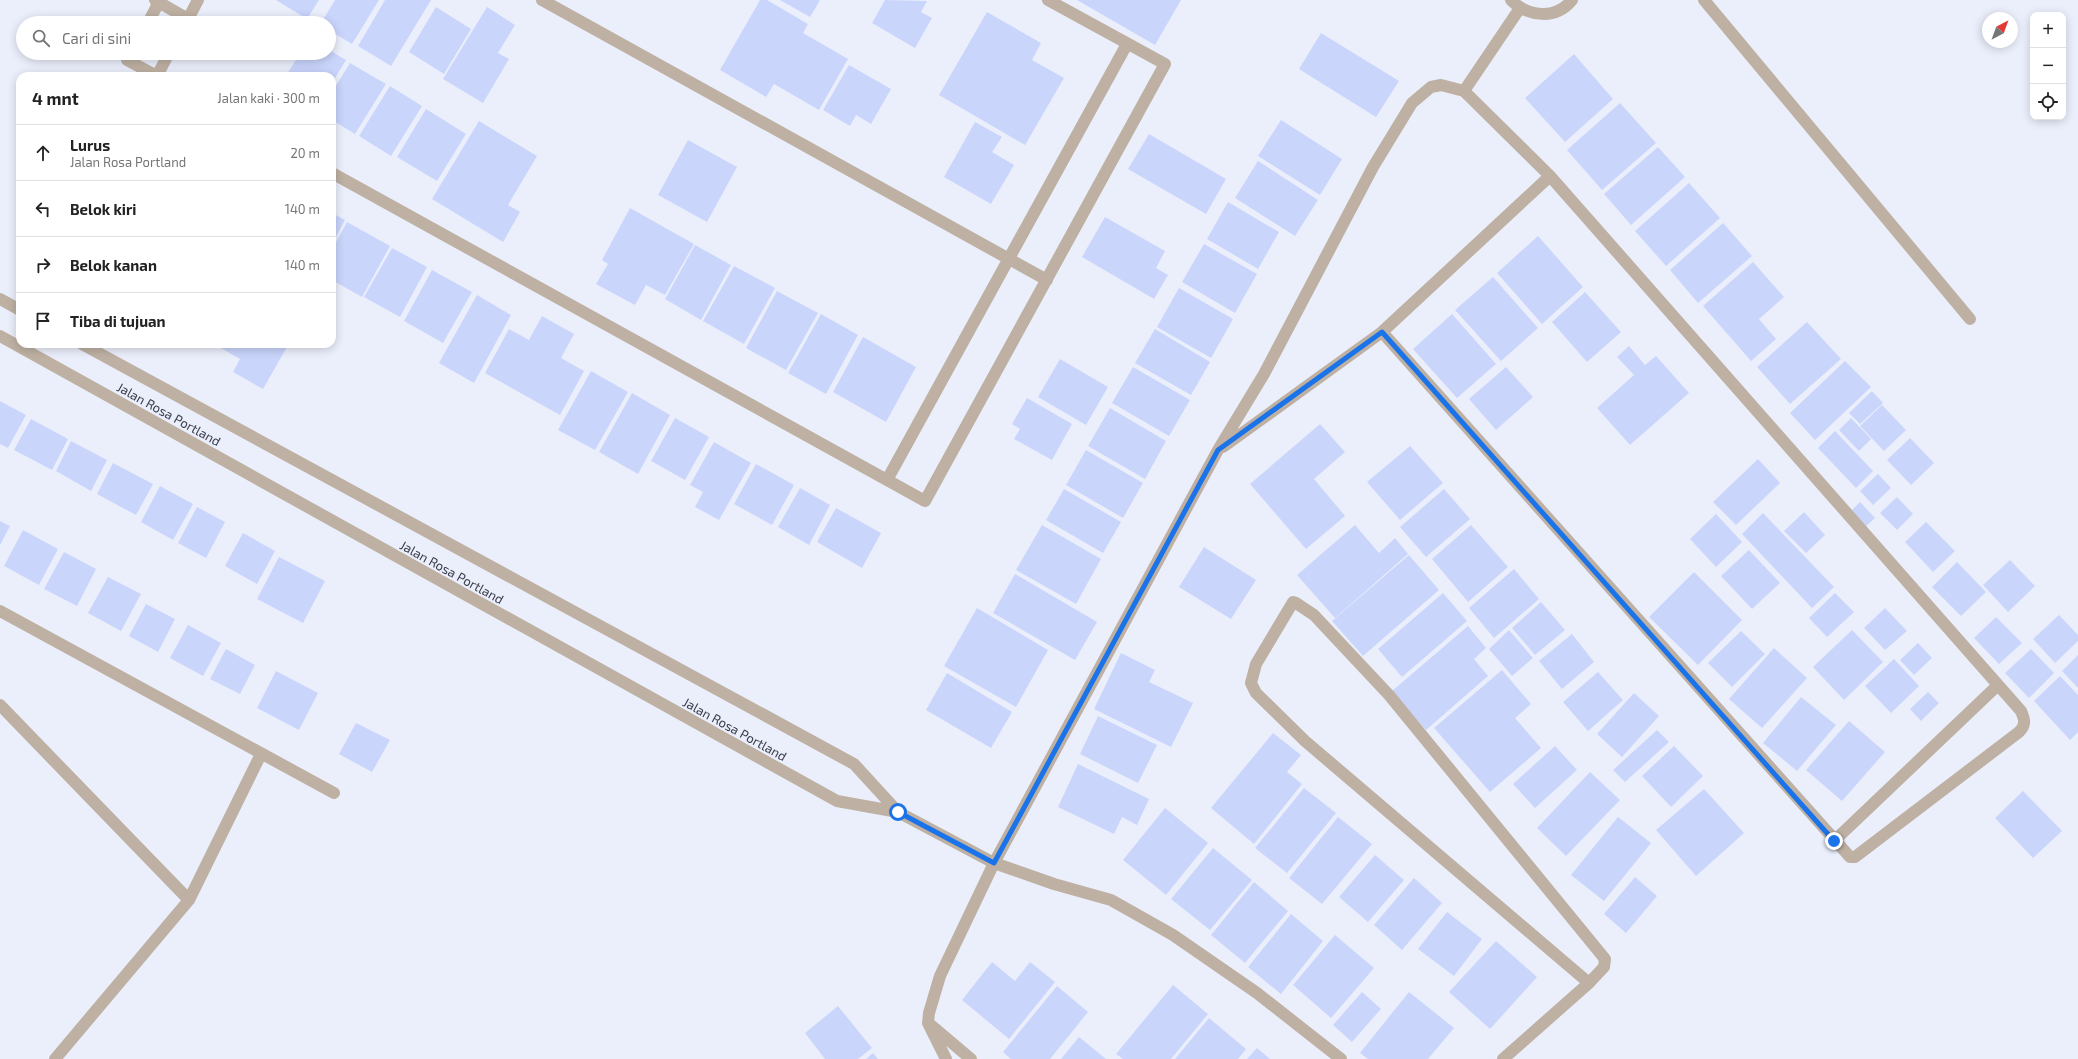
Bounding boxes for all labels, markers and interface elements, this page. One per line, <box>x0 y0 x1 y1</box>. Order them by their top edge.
north arrow <box>1982 12 2018 48</box>
map controls <box>2030 12 2066 120</box>
button: + <box>2030 12 2066 48</box>
search box <box>16 16 336 60</box>
icon: search <box>30 27 52 49</box>
text: Cari di sini <box>62 29 131 47</box>
button: − <box>2030 48 2066 84</box>
button: locate <box>2030 84 2066 120</box>
text: 4 mnt <box>32 88 79 108</box>
text: Jalan kaki · 300 m <box>217 90 320 106</box>
text: Lurus <box>70 136 110 154</box>
icon: ahead <box>32 142 54 164</box>
text: 20 m <box>291 145 320 161</box>
text: Jalan Rosa Portland <box>70 154 186 170</box>
icon: left <box>32 198 54 220</box>
text: Belok kiri <box>70 200 136 218</box>
text: 140 m <box>285 201 320 217</box>
icon: right <box>32 254 54 276</box>
text: Belok kanan <box>70 256 157 274</box>
text: 140 m <box>285 257 320 273</box>
icon: arrive <box>32 310 54 332</box>
text: Tiba di tujuan <box>70 312 166 330</box>
street label: Jalan Rosa Portland <box>114 379 224 449</box>
street label: Jalan Rosa Portland <box>397 537 507 607</box>
street label: Jalan Rosa Portland <box>680 694 790 764</box>
route start <box>889 803 907 821</box>
route end <box>1825 832 1843 850</box>

